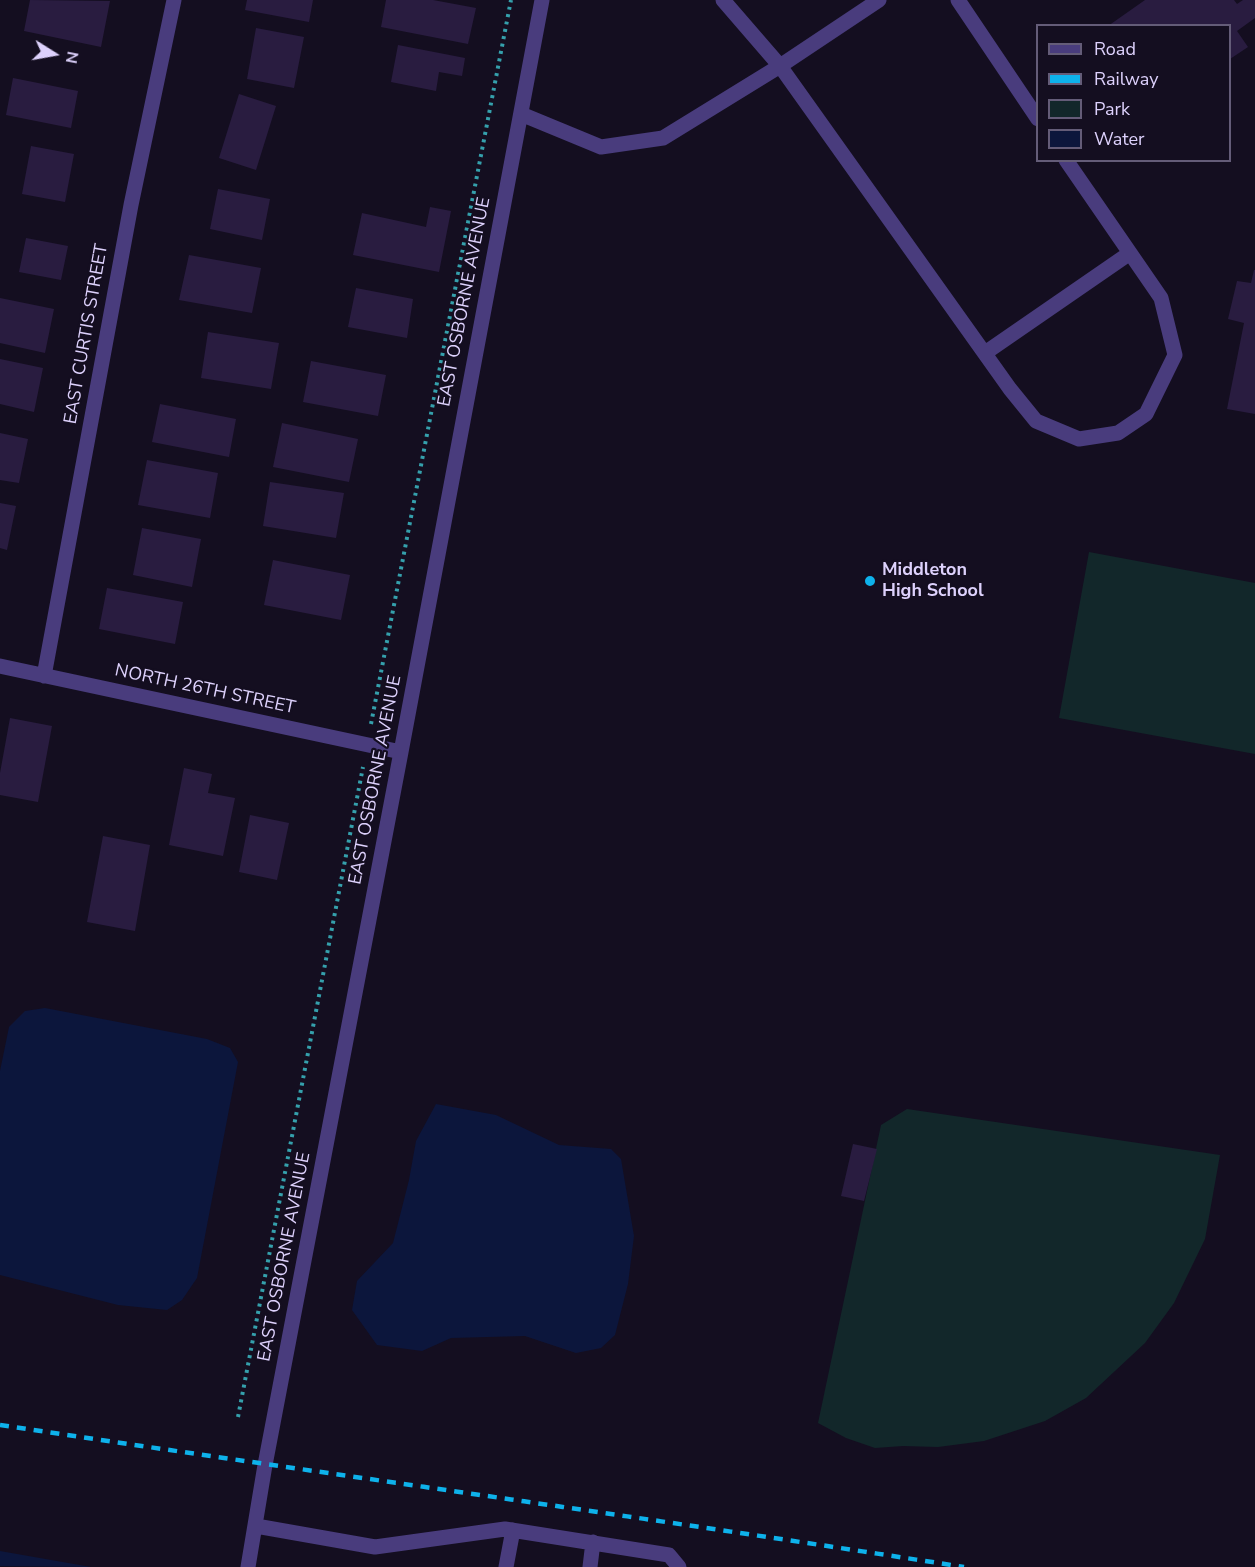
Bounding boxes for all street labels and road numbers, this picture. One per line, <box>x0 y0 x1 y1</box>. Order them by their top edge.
street label: EAST OSBORNE AVENUE <box>434 195 496 409</box>
street label: EAST CURTIS STREET <box>60 242 114 426</box>
street label: NORTH 26TH STREET <box>113 660 297 720</box>
street label: EAST OSBORNE AVENUE <box>345 673 407 887</box>
street label: EAST OSBORNE AVENUE <box>254 1150 316 1364</box>

